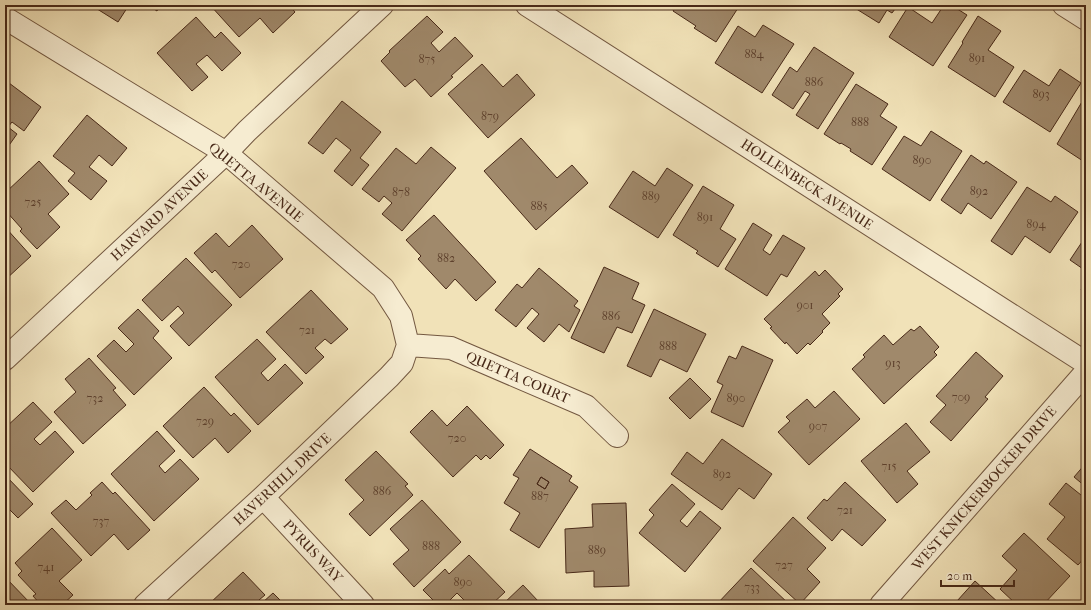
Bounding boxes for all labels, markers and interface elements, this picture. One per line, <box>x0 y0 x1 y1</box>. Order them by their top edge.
house number: 884 <box>744 47 764 61</box>
house number: 891 <box>969 51 985 65</box>
house number: 875 <box>418 52 436 66</box>
house number: 886 <box>805 75 824 89</box>
house number: 893 <box>1032 87 1050 101</box>
house number: 879 <box>481 109 499 123</box>
house number: 888 <box>851 115 869 129</box>
street label: HOLLENBECK AVENUE <box>738 135 876 234</box>
street label: QUETTA AVENUE <box>205 139 307 226</box>
house number: 890 <box>913 153 931 167</box>
street label: HARVARD AVENUE <box>107 166 212 265</box>
house number: 892 <box>970 184 988 198</box>
house number: 878 <box>392 185 410 199</box>
house number: 889 <box>642 189 660 203</box>
house number: 725 <box>24 195 42 209</box>
house number: 885 <box>530 199 548 213</box>
house number: 891 <box>697 210 713 224</box>
house number: 894 <box>1026 217 1047 231</box>
house number: 882 <box>437 251 455 265</box>
house number: 720 <box>232 257 250 271</box>
house number: 901 <box>796 298 814 312</box>
house number: 886 <box>602 309 621 323</box>
house number: 721 <box>299 323 315 337</box>
house number: 888 <box>659 339 677 353</box>
street label: QUETTA COURT <box>463 348 573 407</box>
house number: 913 <box>885 356 901 370</box>
house number: 709 <box>952 390 970 404</box>
house number: 732 <box>87 391 103 405</box>
house number: 890 <box>727 391 745 405</box>
street label: WEST KNICKERBOCKER DRIVE <box>908 403 1061 575</box>
house number: 729 <box>196 414 214 428</box>
house number: 907 <box>809 419 828 433</box>
street label: HAVERHILL DRIVE <box>230 429 335 529</box>
house number: 720 <box>448 431 466 445</box>
house number: 715 <box>881 459 897 473</box>
house number: 892 <box>713 467 731 481</box>
house number: 886 <box>373 484 392 498</box>
house number: 887 <box>531 489 549 503</box>
house number: 721 <box>837 503 853 517</box>
house number: 737 <box>93 514 109 528</box>
street label: PYRUS WAY <box>279 516 346 587</box>
house number: 888 <box>422 539 440 553</box>
house number: 889 <box>588 543 606 557</box>
house number: 727 <box>775 558 793 572</box>
house number: 741 <box>38 560 54 574</box>
scale bar <box>941 562 1014 588</box>
text: 20 m <box>947 569 972 583</box>
house number: 890 <box>454 575 472 589</box>
house number: 733 <box>744 580 760 594</box>

